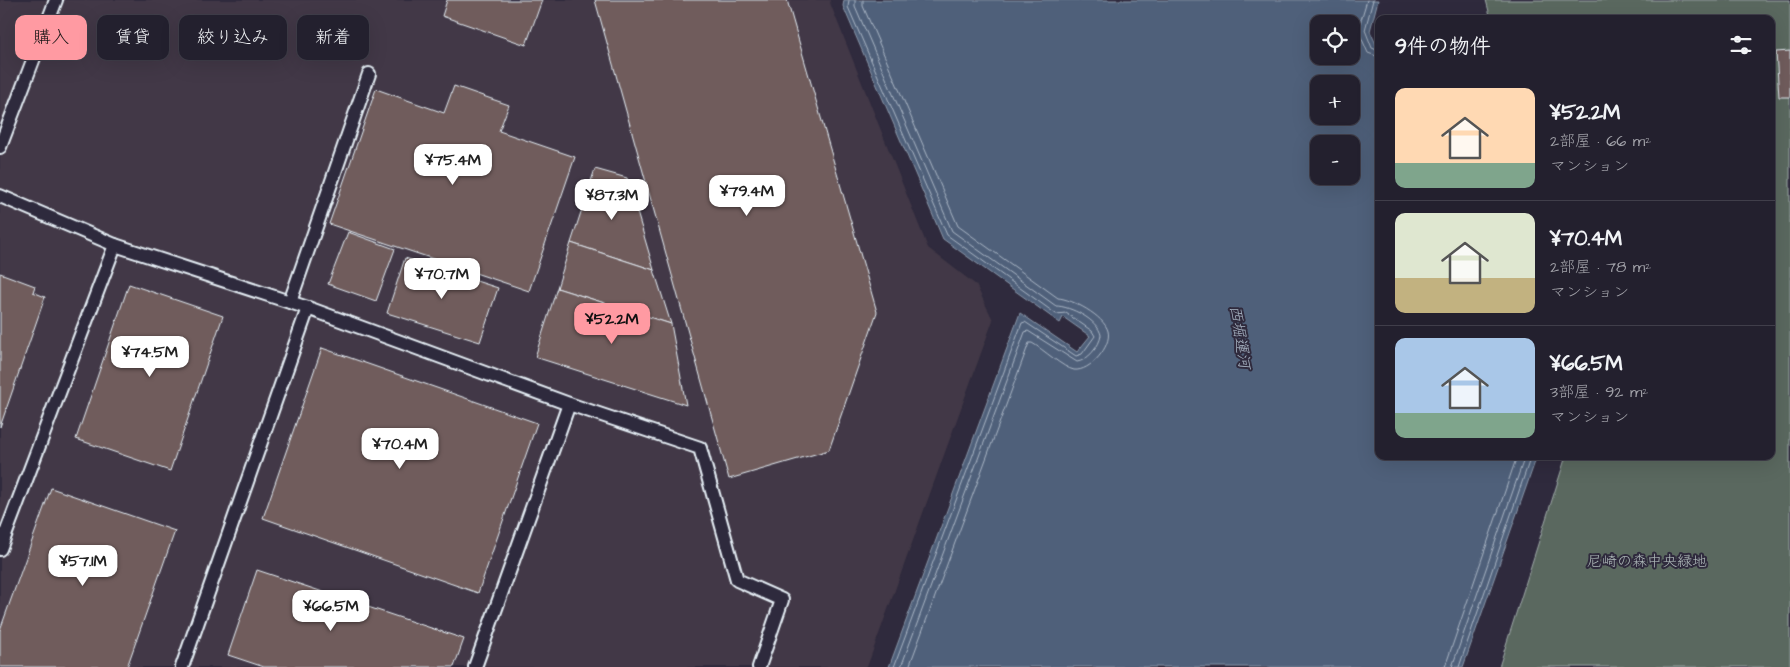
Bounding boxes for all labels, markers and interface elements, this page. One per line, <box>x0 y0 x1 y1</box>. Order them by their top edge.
chip: 購入 <box>15 15 87 60</box>
chip: 賃貸 <box>97 15 169 60</box>
chip: 絞り込み <box>179 15 287 60</box>
chip: 新着 <box>297 15 369 60</box>
map controls <box>1310 15 1360 185</box>
button: locate <box>1310 15 1360 65</box>
icon: filters <box>1727 31 1755 59</box>
text: 9件の物件 <box>1395 32 1491 61</box>
button: + <box>1310 75 1360 125</box>
text: ¥52.2M <box>1550 98 1620 127</box>
icon: home <box>1435 108 1495 168</box>
text: 2部屋 · 66 m² <box>1550 130 1651 152</box>
button: − <box>1310 135 1360 185</box>
pin: ¥75.4M <box>412 144 494 186</box>
text: ¥75.4M <box>425 149 481 171</box>
text: マンション <box>1550 155 1629 177</box>
pin: ¥79.4M <box>706 174 788 217</box>
pin: ¥87.3M <box>571 178 653 221</box>
text: ¥79.4M <box>720 180 774 202</box>
text: ¥87.3M <box>586 184 638 206</box>
text: ¥70.4M <box>1550 224 1622 253</box>
icon: home <box>1435 233 1495 293</box>
text: 2部屋 · 78 m² <box>1550 256 1651 278</box>
pin: ¥70.7M <box>401 258 483 300</box>
text: ¥70.7M <box>415 263 469 285</box>
text: マンション <box>1550 281 1629 303</box>
pin: ¥52.2M <box>571 302 653 345</box>
water label: 西堀運河 <box>1224 304 1256 372</box>
text: ¥52.2M <box>585 308 639 330</box>
pin: ¥74.5M <box>109 336 191 378</box>
text: ¥74.5M <box>122 341 178 363</box>
text: ¥66.5M <box>1550 349 1623 378</box>
icon: home <box>1435 358 1495 418</box>
text: 3部屋 · 92 m² <box>1550 381 1648 403</box>
text: マンション <box>1550 406 1629 428</box>
pin: ¥70.4M <box>359 428 441 470</box>
text: ¥70.4M <box>373 433 427 455</box>
pin: ¥57.1M <box>42 544 124 587</box>
text: ¥57.1M <box>59 550 107 572</box>
park label: 尼崎の森中央緑地 <box>1587 551 1707 572</box>
pin: ¥66.5M <box>290 590 372 632</box>
text: ¥66.5M <box>303 595 359 617</box>

